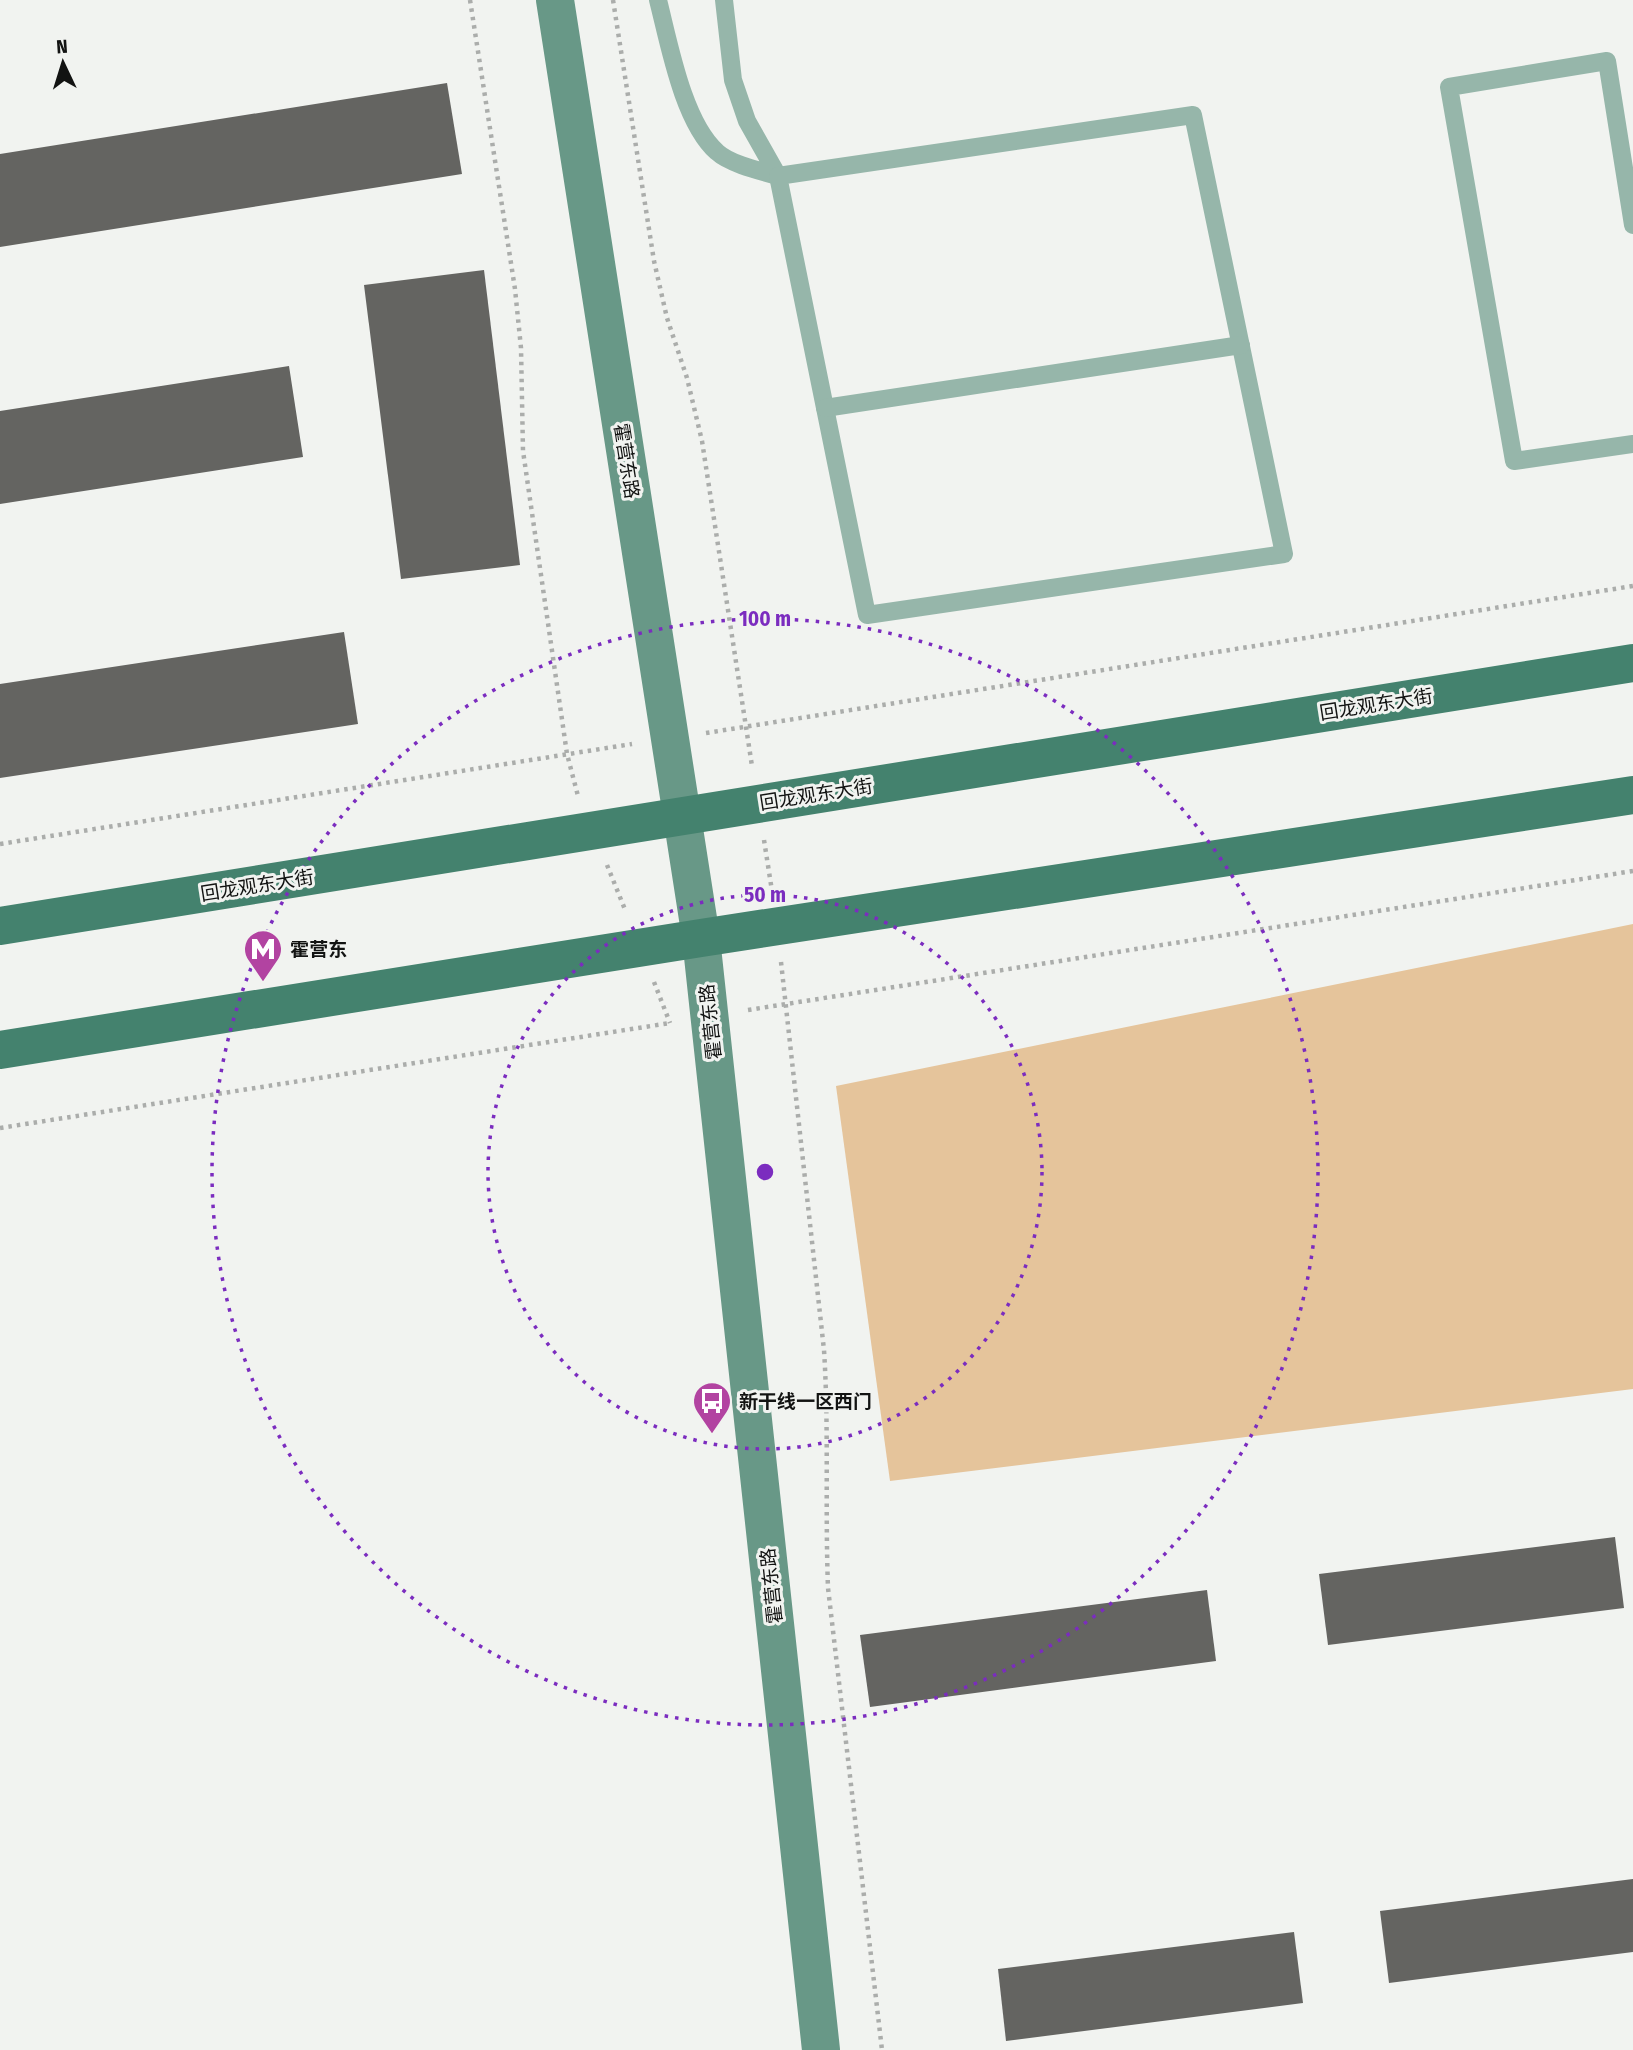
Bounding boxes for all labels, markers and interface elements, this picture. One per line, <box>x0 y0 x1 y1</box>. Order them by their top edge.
north arrow <box>28 28 98 98</box>
text: N <box>55 35 68 58</box>
street label: 霍营东路 <box>609 422 644 500</box>
text: 100 m <box>739 606 791 632</box>
street label: 回龙观东大街 <box>1318 684 1434 725</box>
street label: 回龙观东大街 <box>758 774 874 815</box>
street label: 回龙观东大街 <box>199 865 315 906</box>
text: 50 m <box>744 882 786 908</box>
metro station icon: 霍营东 <box>242 928 284 983</box>
place label: 霍营东 <box>290 938 347 961</box>
street label: 霍营东路 <box>695 983 726 1061</box>
centre of rings <box>753 1160 777 1184</box>
bus stop icon: 新干线一区西门 <box>691 1380 733 1435</box>
place label: 新干线一区西门 <box>739 1390 872 1413</box>
street label: 霍营东路 <box>756 1547 787 1625</box>

